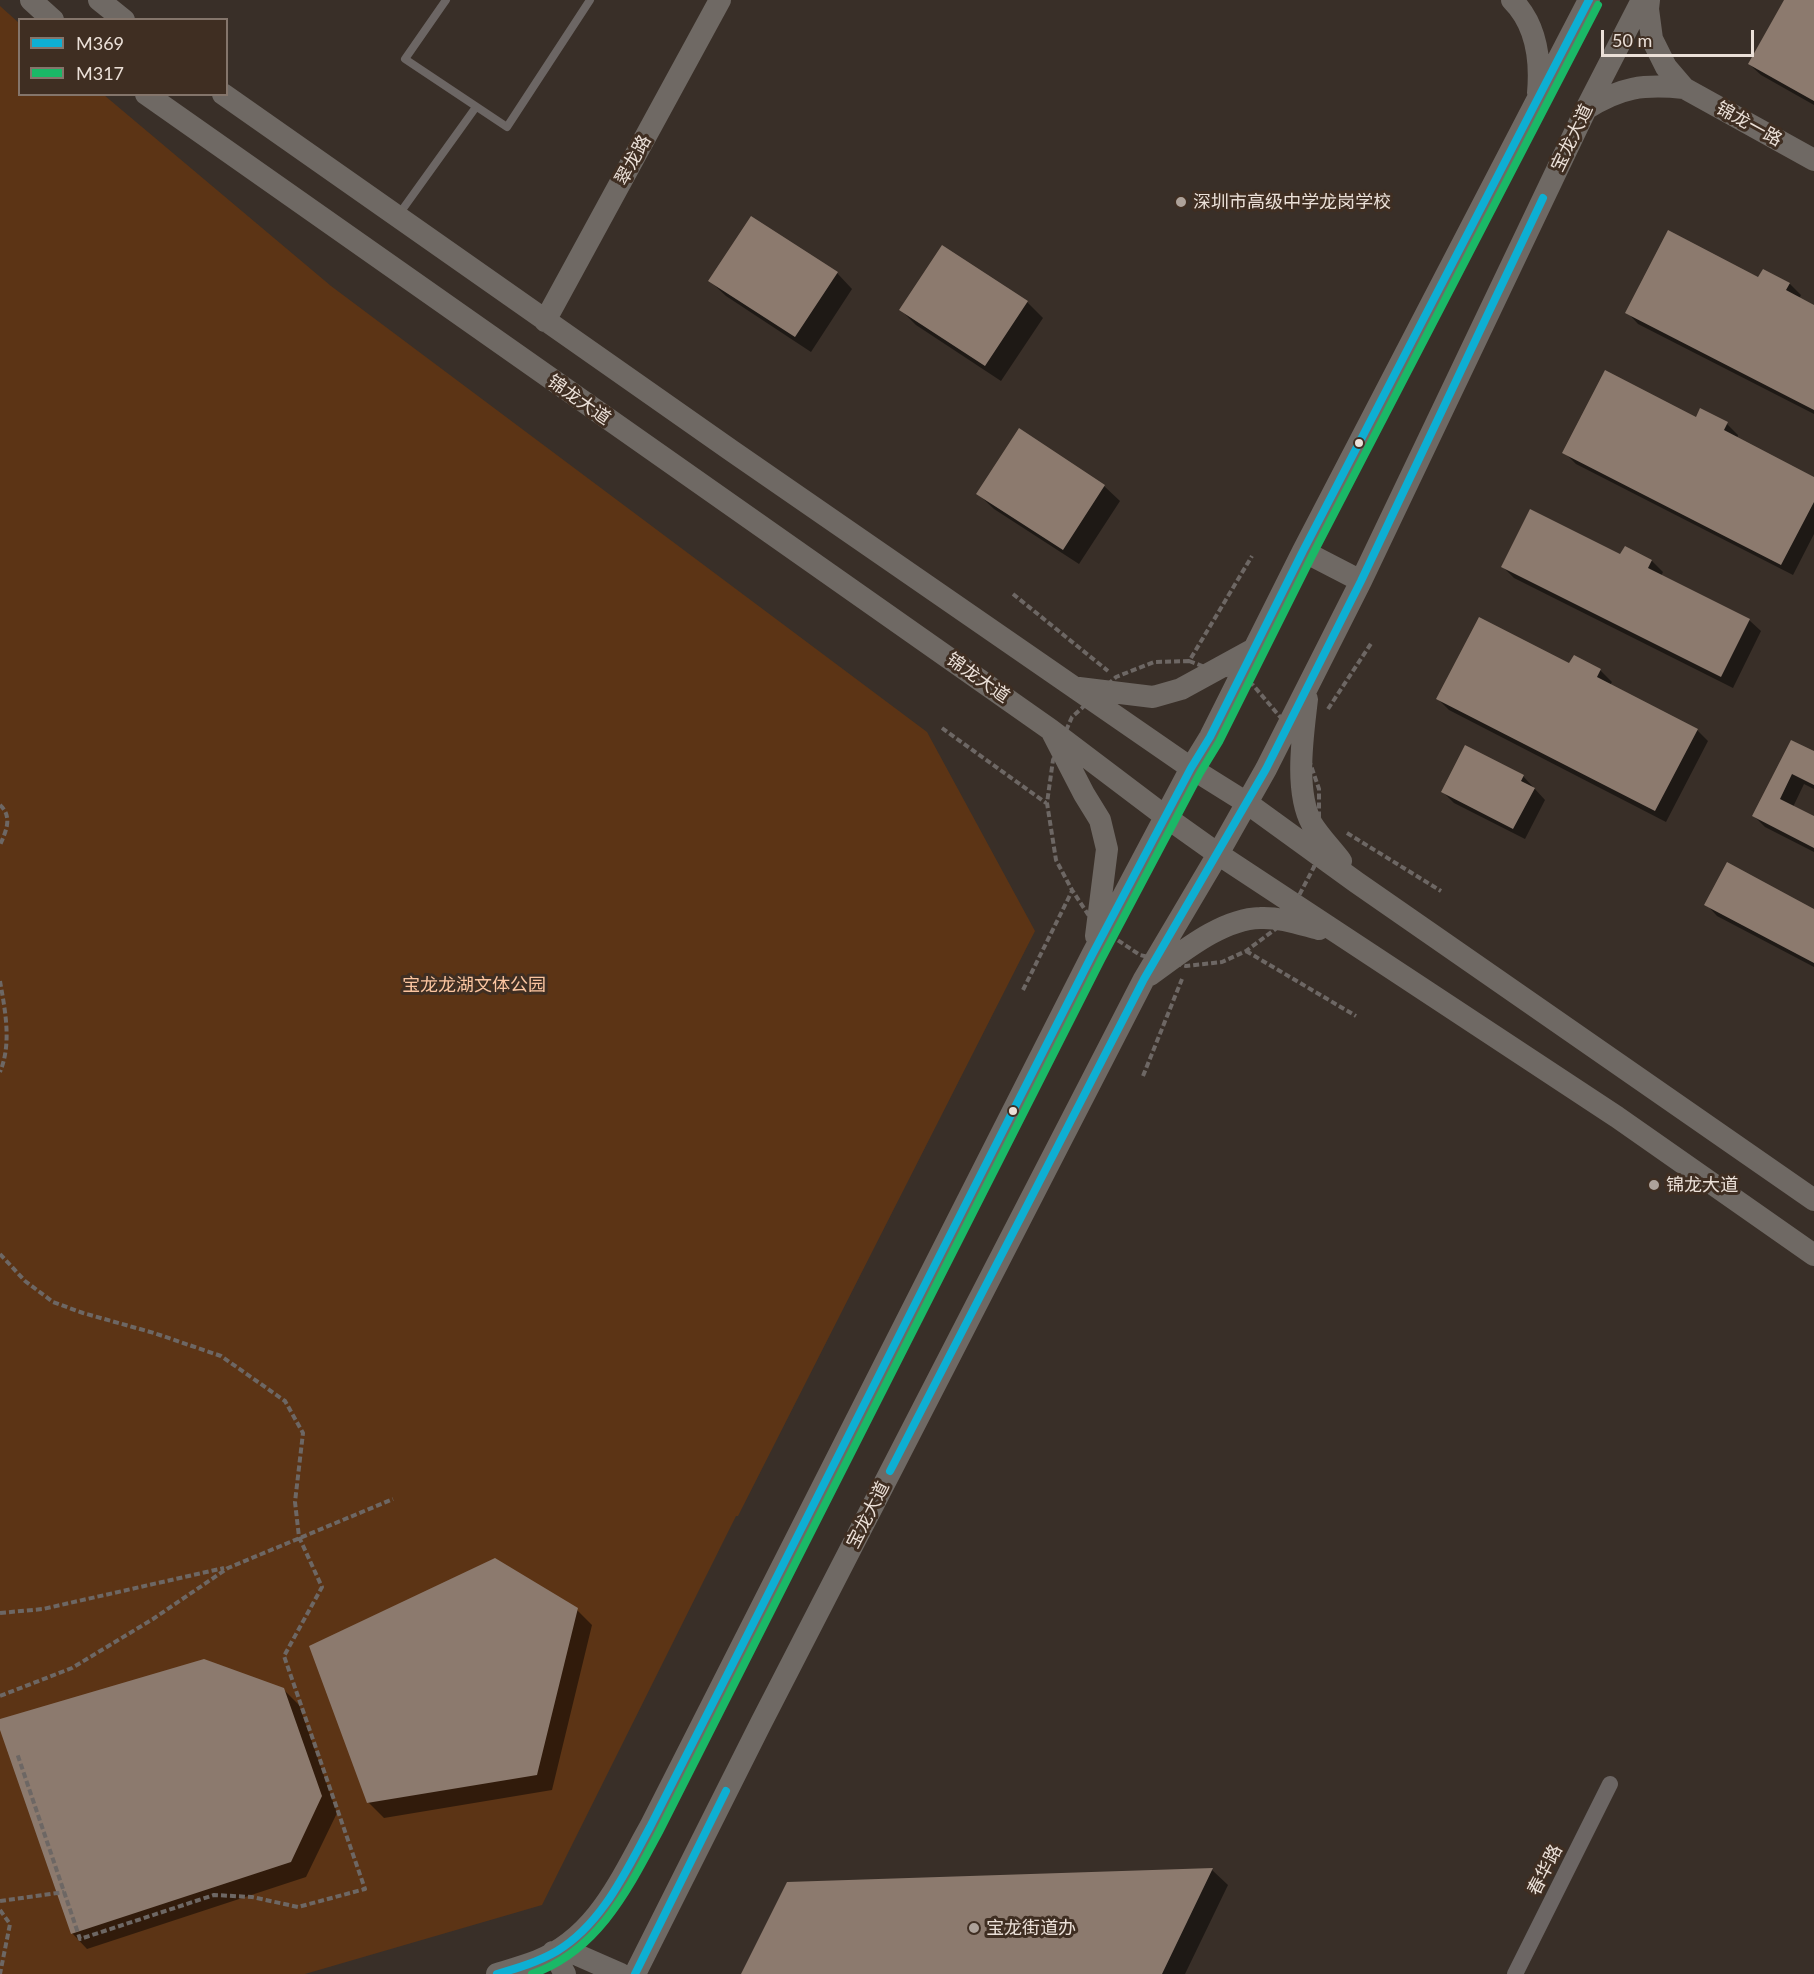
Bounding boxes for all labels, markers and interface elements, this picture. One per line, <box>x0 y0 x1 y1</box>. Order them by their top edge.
legend <box>18 18 228 96</box>
scale bar <box>1604 18 1757 56</box>
text: 50 m <box>1612 29 1652 51</box>
text: M369 <box>76 32 124 54</box>
text: M317 <box>76 62 124 84</box>
street label: 锦龙一路 <box>1712 97 1786 151</box>
street label: 宝龙大道 <box>1547 101 1597 175</box>
street label: 翠龙路 <box>610 131 656 189</box>
place label: 深圳市高级中学龙岗学校 <box>1193 191 1391 213</box>
marker: 深圳市高级中学龙岗学校 <box>1174 195 1188 209</box>
street label: 锦龙大道 <box>543 371 615 429</box>
unlabelled marker <box>1353 437 1365 449</box>
street label: 锦龙大道 <box>942 649 1014 707</box>
park label: 宝龙龙湖文体公园 <box>402 974 546 996</box>
unlabelled marker <box>1007 1105 1019 1117</box>
place label: 锦龙大道 <box>1666 1174 1738 1196</box>
marker: 锦龙大道 <box>1647 1178 1661 1192</box>
street label: 宝龙大道 <box>842 1478 894 1552</box>
street label: 春华路 <box>1523 1841 1567 1899</box>
place label: 宝龙街道办 <box>986 1917 1076 1939</box>
marker: 宝龙街道办 <box>967 1921 981 1935</box>

